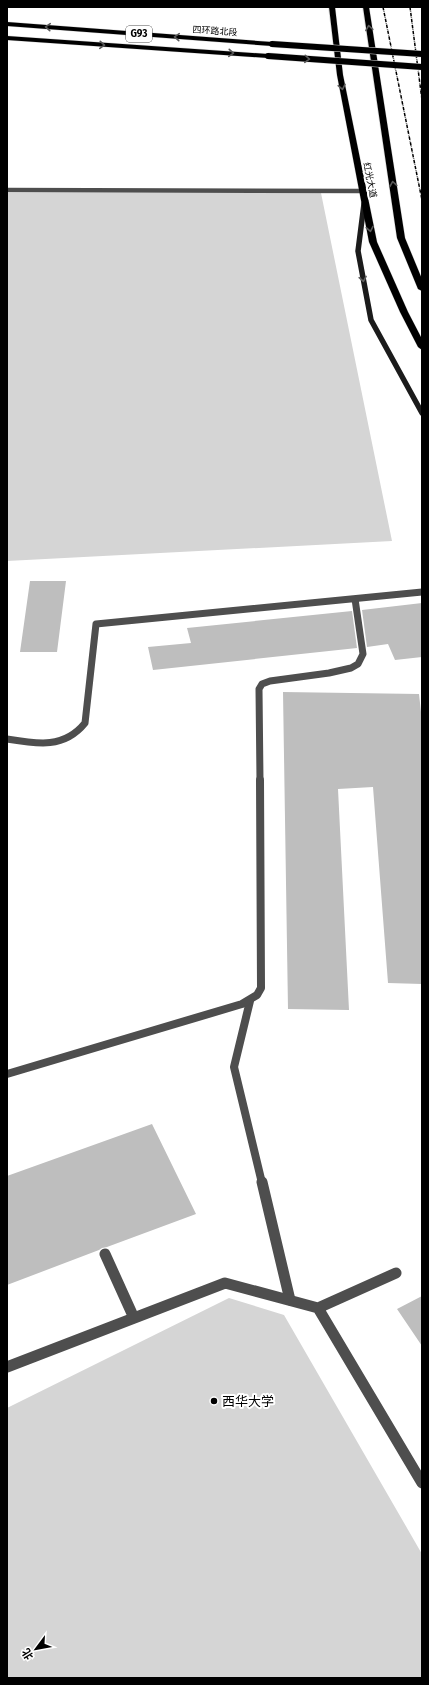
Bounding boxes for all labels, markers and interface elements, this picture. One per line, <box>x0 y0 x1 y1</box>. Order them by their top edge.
one-way arrow <box>45 23 51 32</box>
street label: 四环路北段 <box>192 24 238 38</box>
one-way arrow <box>365 25 374 31</box>
road number: G93 <box>126 26 152 42</box>
one-way arrow <box>174 33 180 42</box>
one-way arrow <box>99 41 105 50</box>
one-way arrow <box>228 49 235 58</box>
one-way arrow <box>304 54 310 63</box>
one-way arrow <box>338 84 346 90</box>
street label: 红光大道 <box>362 161 378 199</box>
one-way arrow <box>389 181 398 188</box>
one-way arrow <box>366 225 374 232</box>
one-way arrow <box>359 276 367 282</box>
place label: 西华大学 <box>222 1394 274 1409</box>
marker: 西华大学 <box>209 1396 219 1406</box>
north arrow <box>16 1629 56 1669</box>
text: 北 <box>20 1646 36 1662</box>

